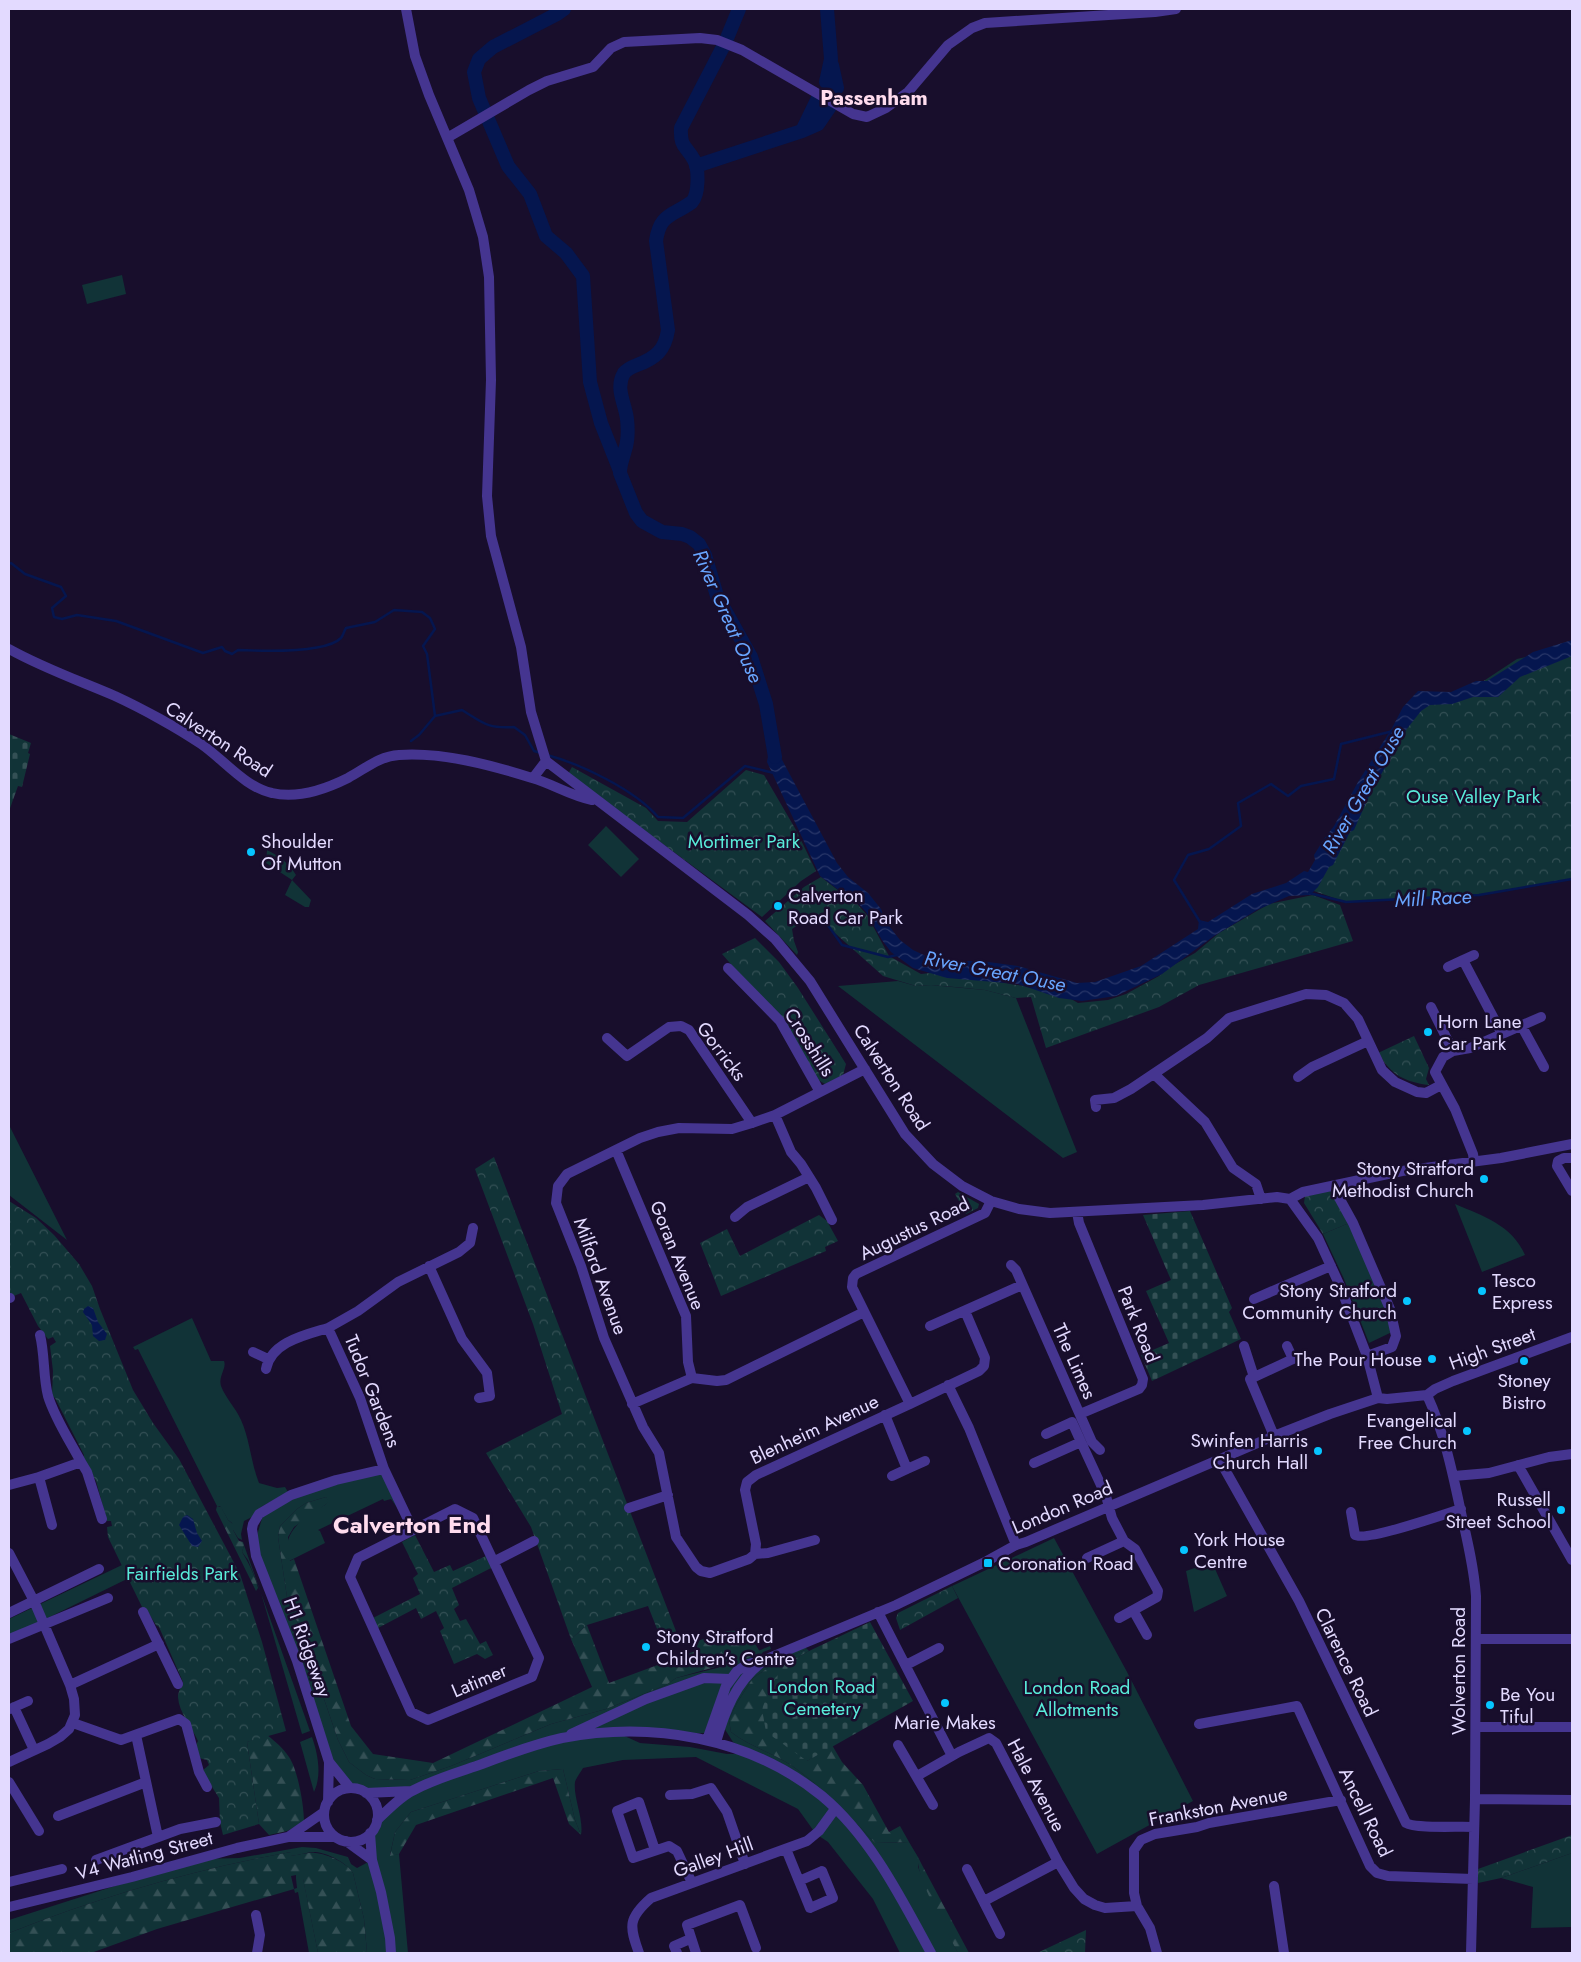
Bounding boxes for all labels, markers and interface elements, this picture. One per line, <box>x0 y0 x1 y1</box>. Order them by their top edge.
district label: Passenham <box>820 83 928 113</box>
water label: River Great Ouse <box>685 545 770 688</box>
street label: Calverton Road <box>160 695 277 784</box>
water label: River Great Ouse <box>1315 721 1412 860</box>
park label: Ouse Valley Park <box>1406 783 1541 810</box>
place label: Shoulder Of Mutton <box>261 828 342 877</box>
park label: Mortimer Park <box>688 828 801 855</box>
marker: Shoulder Of Mutton <box>245 846 257 858</box>
place label: Calverton Road Car Park <box>788 882 904 931</box>
water label: Mill Race <box>1394 882 1472 915</box>
marker: Calverton Road Car Park <box>772 900 784 912</box>
water label: River Great Ouse <box>922 944 1068 999</box>
street label: Crosshills <box>778 1003 841 1082</box>
place label: Horn Lane Car Park <box>1438 1008 1522 1057</box>
street label: Gorricks <box>690 1016 753 1087</box>
street label: Calverton Road <box>847 1019 936 1136</box>
marker: Horn Lane Car Park <box>1422 1026 1434 1038</box>
place label: Stony Stratford Methodist Church <box>1332 1155 1474 1204</box>
marker: Stony Stratford Methodist Church <box>1478 1173 1490 1185</box>
street label: Augustus Road <box>855 1190 974 1267</box>
street label: Goran Avenue <box>643 1197 712 1314</box>
street label: Milford Avenue <box>567 1214 634 1339</box>
place label: Tesco Express <box>1492 1267 1553 1316</box>
place label: Stony Stratford Community Church <box>1242 1277 1397 1326</box>
street label: Park Road <box>1111 1282 1166 1367</box>
marker: Tesco Express <box>1476 1285 1488 1297</box>
marker: Stony Stratford Community Church <box>1401 1295 1413 1307</box>
street label: The Limes <box>1046 1319 1103 1404</box>
street label: High Street <box>1445 1320 1540 1377</box>
street label: Tudor Gardens <box>338 1331 408 1452</box>
place label: The Pour House <box>1294 1346 1422 1373</box>
marker: The Pour House <box>1426 1353 1438 1365</box>
marker: Stoney Bistro <box>1518 1355 1530 1367</box>
place label: Stoney Bistro <box>1497 1367 1551 1416</box>
street label: Blenheim Avenue <box>745 1388 883 1471</box>
place label: Evangelical Free Church <box>1358 1407 1457 1456</box>
marker: Evangelical Free Church <box>1461 1425 1473 1437</box>
place label: Swinfen Harris Church Hall <box>1191 1427 1308 1476</box>
marker: Swinfen Harris Church Hall <box>1312 1445 1324 1457</box>
street label: London Road <box>1008 1474 1117 1541</box>
place label: Russell Street School <box>1445 1486 1551 1535</box>
marker: Russell Street School <box>1555 1504 1567 1516</box>
district label: Calverton End <box>333 1507 491 1542</box>
place label: York House Centre <box>1194 1526 1285 1575</box>
marker: York House Centre <box>1178 1544 1190 1556</box>
place label: Coronation Road <box>998 1550 1134 1577</box>
marker: Coronation Road <box>982 1557 994 1569</box>
park label: Fairfields Park <box>126 1560 239 1587</box>
street label: H1 Ridgeway <box>277 1593 338 1702</box>
street label: Clarence Road <box>1309 1603 1385 1721</box>
street label: Wolverton Road <box>1445 1607 1472 1735</box>
place label: Stony Stratford Children’s Centre <box>656 1623 795 1672</box>
marker: Stony Stratford Children’s Centre <box>640 1641 652 1653</box>
street label: Latimer <box>447 1656 512 1704</box>
park label: London Road Cemetery <box>769 1673 875 1722</box>
park label: London Road Allotments <box>1024 1674 1130 1723</box>
place label: Be You Tiful <box>1500 1681 1555 1730</box>
marker: Marie Makes <box>939 1697 951 1709</box>
marker: Be You Tiful <box>1484 1699 1496 1711</box>
place label: Marie Makes <box>894 1709 996 1736</box>
street label: Hale Avenue <box>1001 1734 1072 1837</box>
street label: Ancell Road <box>1332 1763 1399 1862</box>
street label: Frankston Avenue <box>1147 1780 1290 1833</box>
street label: V4 Watling Street <box>72 1824 216 1887</box>
street label: Galley Hill <box>669 1831 757 1884</box>

